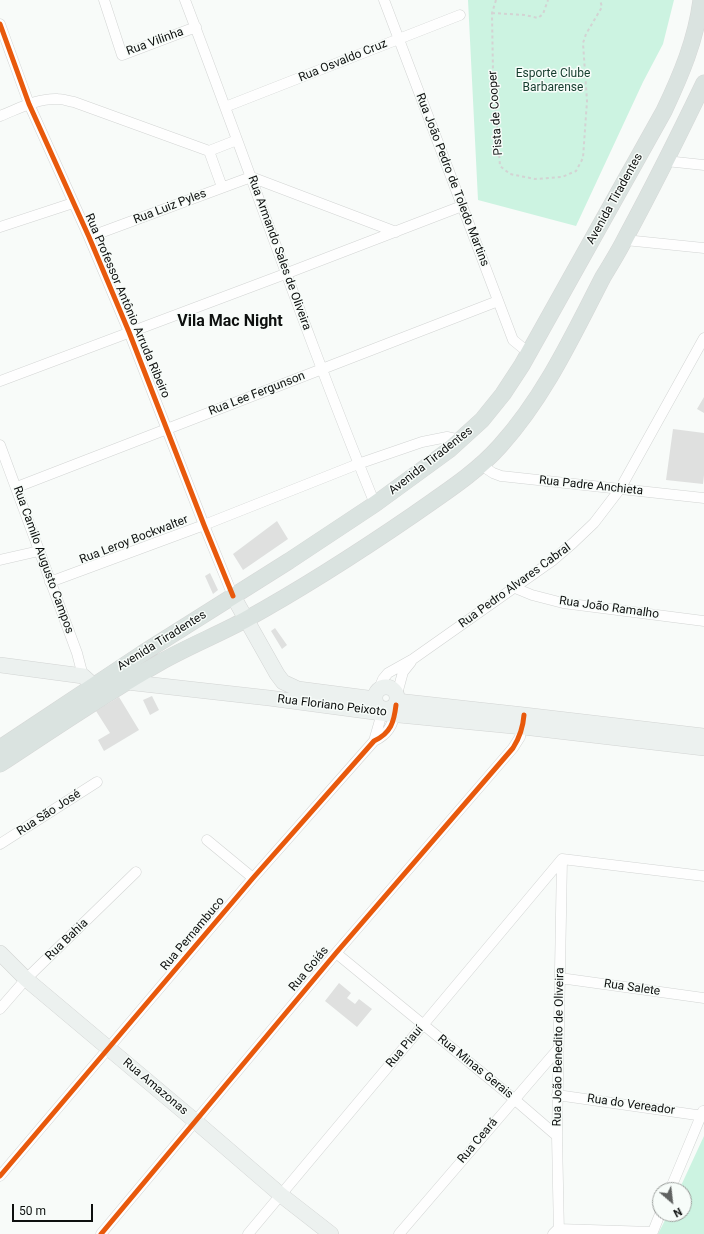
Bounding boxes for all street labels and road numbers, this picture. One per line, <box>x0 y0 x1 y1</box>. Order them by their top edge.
street label: Rua Vilinha <box>125 25 185 59</box>
street label: Rua Osvaldo Cruz <box>297 37 389 85</box>
street label: Pista de Cooper <box>486 70 506 156</box>
street label: Rua João Pedro de Toledo Martins <box>412 91 492 269</box>
street label: Avenida Tiradentes <box>584 151 646 247</box>
street label: Rua Armando Sales de Oliveira <box>244 174 314 332</box>
street label: Rua Luiz Pyles <box>131 186 209 228</box>
street label: Rua Professor Antônio Arruda Ribeiro <box>81 212 173 400</box>
street label: Rua Lee Fergunson <box>207 369 307 419</box>
street label: Avenida Tiradentes <box>386 424 476 498</box>
street label: Rua Padre Anchieta <box>538 473 644 499</box>
street label: Rua Camilo Augusto Campos <box>10 484 76 636</box>
street label: Rua Leroy Bockwalter <box>78 513 190 567</box>
street label: Rua Pedro Alvares Cabral <box>456 541 574 631</box>
street label: Rua João Ramalho <box>558 594 660 622</box>
street label: Avenida Tiradentes <box>115 608 209 674</box>
street label: Rua Floriano Peixoto <box>277 692 387 720</box>
street label: Rua São José <box>14 787 84 839</box>
street label: Rua Pernambuco <box>158 894 228 974</box>
street label: Rua Bahia <box>43 916 91 964</box>
street label: Rua Goiás <box>286 944 332 994</box>
street label: Rua João Benedito de Oliveira <box>550 967 568 1127</box>
street label: Rua Salete <box>603 977 661 999</box>
street label: Rua Piauí <box>383 1023 427 1071</box>
street label: Rua Minas Gerais <box>434 1032 516 1102</box>
street label: Rua Amazonas <box>120 1056 190 1118</box>
street label: Rua do Vereador <box>586 1092 676 1118</box>
street label: Rua Ceará <box>455 1115 501 1167</box>

